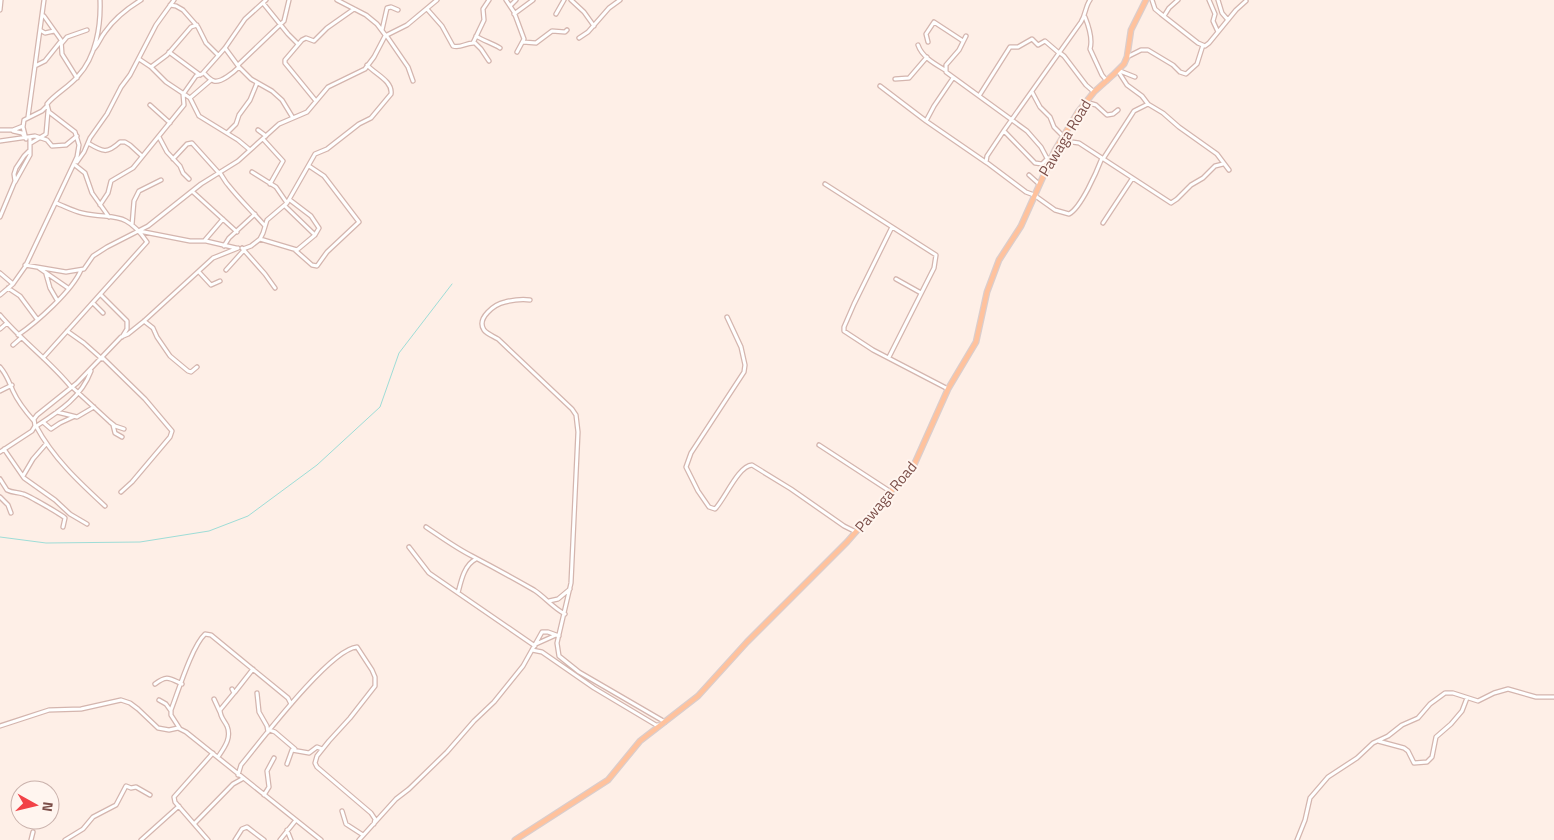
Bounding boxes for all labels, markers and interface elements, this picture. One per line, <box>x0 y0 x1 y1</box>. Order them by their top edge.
street label: Pawaga Road <box>1033 95 1097 181</box>
street label: Pawaga Road <box>849 456 922 537</box>
north arrow <box>10 780 60 830</box>
text: N <box>37 801 59 813</box>

